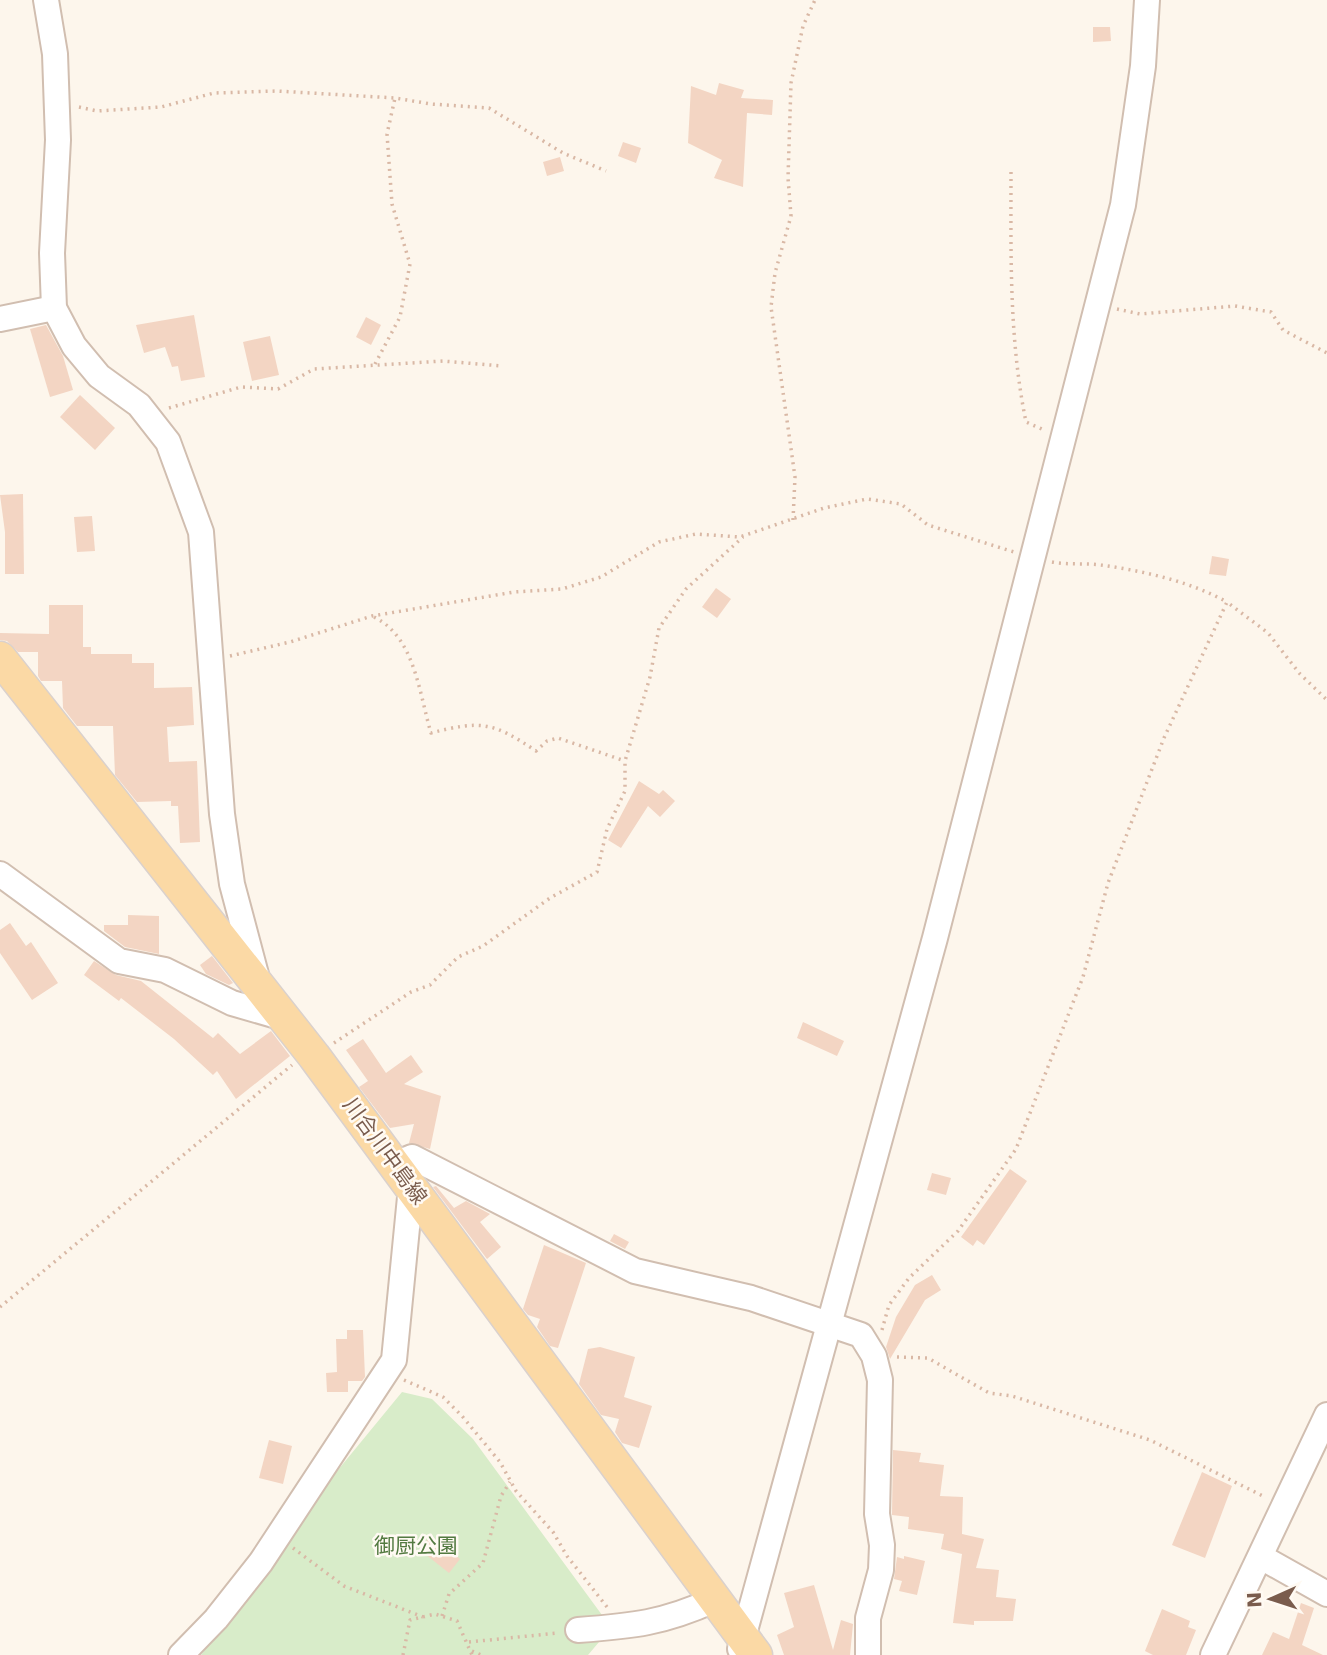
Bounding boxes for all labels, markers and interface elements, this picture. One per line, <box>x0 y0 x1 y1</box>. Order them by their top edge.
street label: 川合川中島線 <box>338 1093 432 1209</box>
park label: 御厨公園 <box>374 1534 458 1558</box>
north arrow <box>1236 1564 1306 1634</box>
text: N <box>1243 1591 1265 1608</box>

